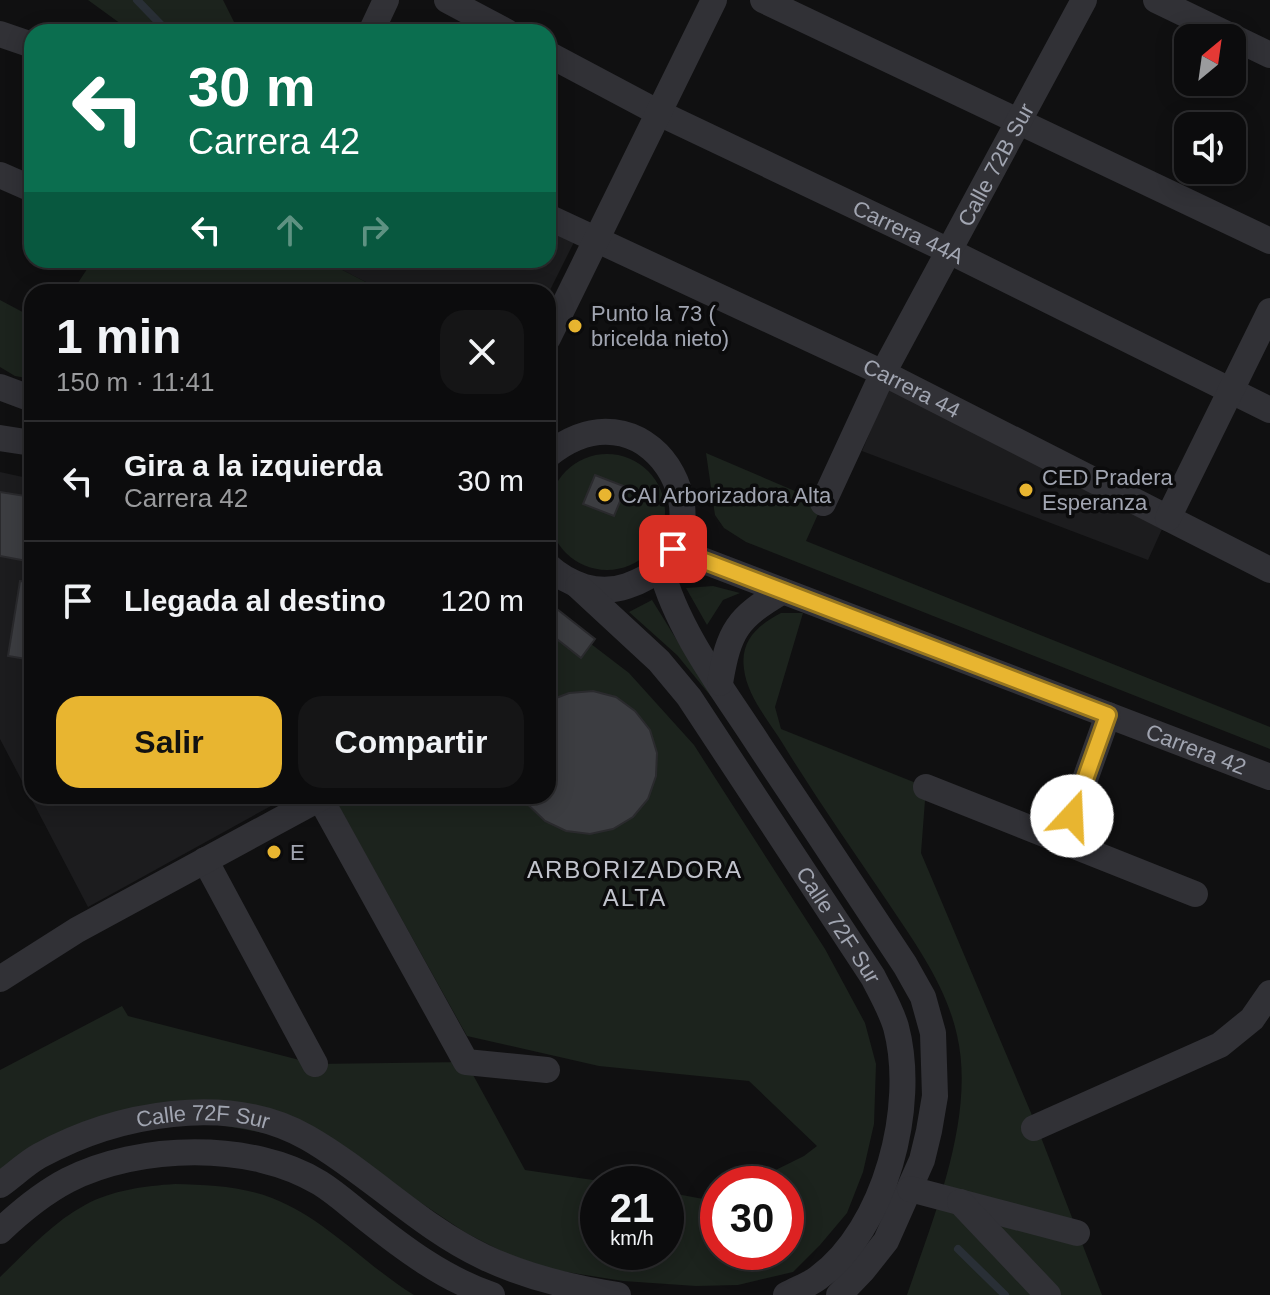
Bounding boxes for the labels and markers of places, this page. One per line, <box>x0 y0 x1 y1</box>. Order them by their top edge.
place label: Punto la 73 ( bricelda nieto) <box>591 301 729 351</box>
marker: Punto la 73 ( bricelda nieto) <box>566 317 584 335</box>
place label: CED Pradera Esperanza <box>1042 465 1174 515</box>
marker: CED Pradera Esperanza <box>1017 481 1035 499</box>
place label: CAI Arborizadora Alta <box>621 483 832 508</box>
marker: CAI Arborizadora Alta <box>596 486 614 504</box>
pin <box>639 515 707 583</box>
place label: E <box>290 840 305 865</box>
marker: E <box>265 843 283 861</box>

